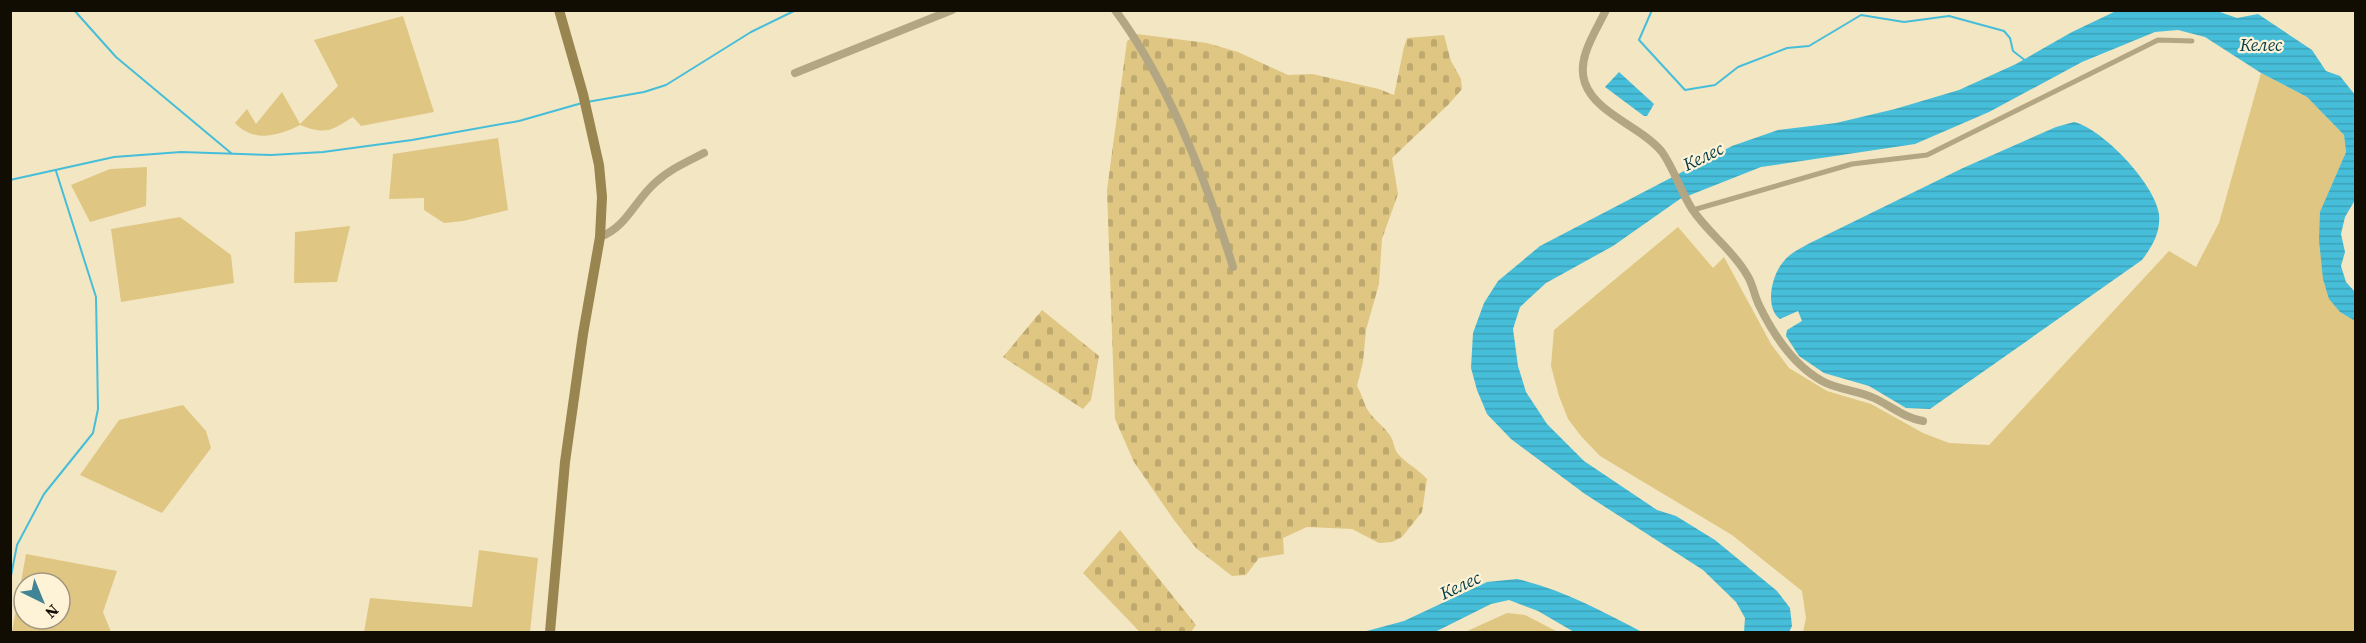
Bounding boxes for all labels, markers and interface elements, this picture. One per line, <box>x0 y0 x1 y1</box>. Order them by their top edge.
water label: Келес <box>2239 32 2283 57</box>
water label: Келес <box>1677 135 1728 177</box>
water label: Келес <box>1434 564 1485 606</box>
north arrow <box>12 571 72 631</box>
text: N <box>40 600 64 624</box>

